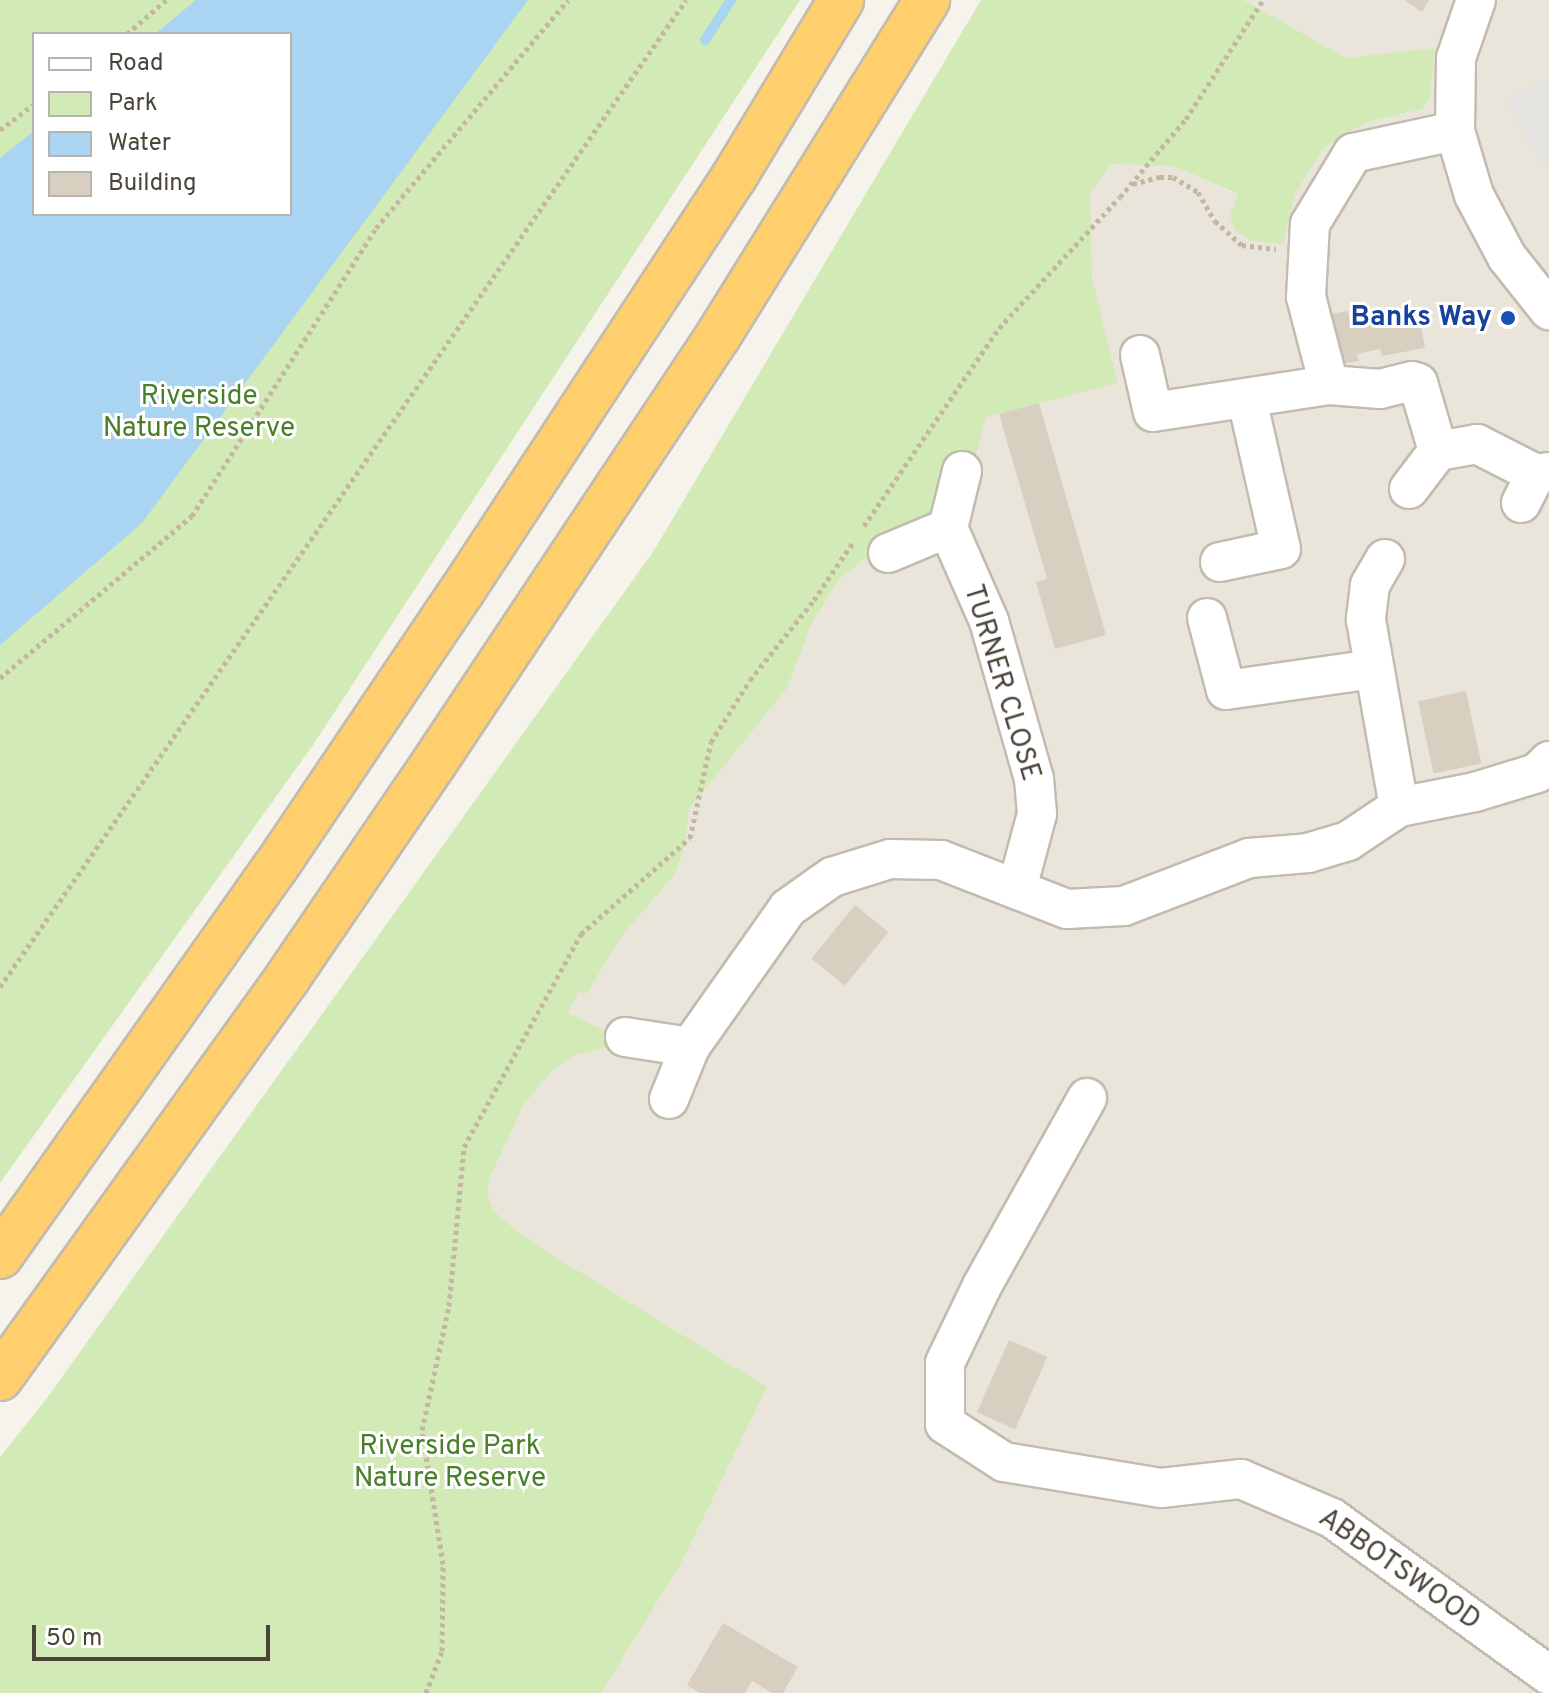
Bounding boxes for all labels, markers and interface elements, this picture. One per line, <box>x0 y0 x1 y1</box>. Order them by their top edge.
legend <box>32 32 292 216</box>
text: Road <box>108 49 164 79</box>
text: Park <box>108 89 158 119</box>
text: Water <box>108 129 171 159</box>
text: Building <box>108 169 197 199</box>
place label: Banks Way <box>1351 301 1492 335</box>
marker: Banks Way <box>1499 309 1517 327</box>
park label: Riverside Nature Reserve <box>103 380 295 446</box>
street label: TURNER CLOSE <box>955 581 1047 785</box>
park label: Riverside Park Nature Reserve <box>354 1430 546 1496</box>
street label: ABBOTSWOOD <box>1312 1502 1486 1638</box>
scale bar <box>36 1609 274 1659</box>
text: 50 m <box>46 1624 102 1654</box>

